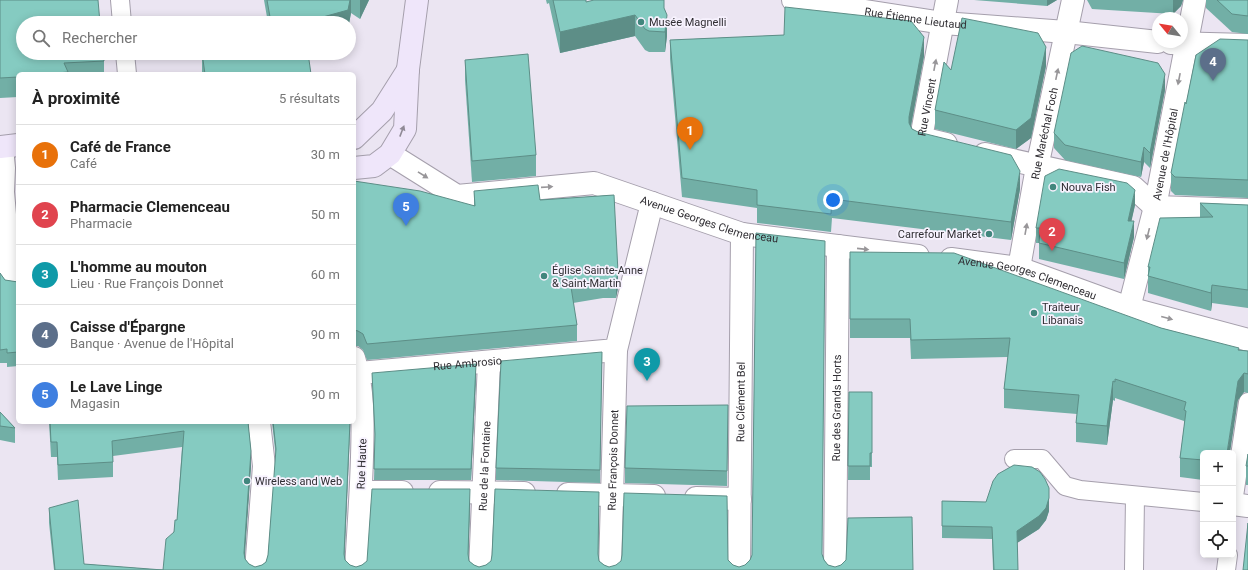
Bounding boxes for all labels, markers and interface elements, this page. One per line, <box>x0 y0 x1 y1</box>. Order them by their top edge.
street label: Rue Étienne Lieutaud <box>864 5 967 31</box>
north arrow <box>1152 12 1188 48</box>
search box <box>16 16 356 60</box>
place label: Musée Magnelli <box>649 16 726 29</box>
marker: Musée Magnelli <box>636 17 646 27</box>
icon: search <box>30 27 52 49</box>
text: Rechercher <box>62 29 137 47</box>
pin: 4 <box>1200 48 1226 81</box>
one-way arrow <box>932 59 938 72</box>
one-way arrow <box>1054 68 1060 80</box>
one-way arrow <box>1176 73 1182 86</box>
street label: Rue Vincent <box>915 77 939 137</box>
street label: Rue Maréchal Foch <box>1028 86 1060 180</box>
text: À proximité <box>32 88 120 108</box>
text: 5 résultats <box>279 91 340 106</box>
street label: Avenue de l'Hôpital <box>1150 107 1180 201</box>
pin: 1 <box>677 117 703 150</box>
one-way arrow <box>399 125 406 137</box>
text: Café de France <box>70 138 171 156</box>
text: 1 <box>41 147 49 162</box>
text: 30 m <box>311 147 340 162</box>
text: Café <box>70 156 97 171</box>
one-way arrow <box>418 171 428 179</box>
place label: Nouva Fish <box>1061 181 1116 194</box>
marker: Nouva Fish <box>1048 182 1058 192</box>
one-way arrow <box>541 183 553 190</box>
your location <box>823 190 843 210</box>
pin: 5 <box>393 193 419 226</box>
street label: Avenue Georges Clemenceau <box>639 193 779 245</box>
text: Pharmacie Clemenceau <box>70 198 230 216</box>
text: 2 <box>41 207 49 222</box>
text: 50 m <box>311 207 340 222</box>
text: Pharmacie <box>70 216 132 231</box>
pin: 2 <box>1039 218 1065 251</box>
one-way arrow <box>1023 223 1029 235</box>
place label: Carrefour Market <box>898 228 981 241</box>
one-way arrow <box>1144 228 1150 240</box>
marker: Carrefour Market <box>984 229 994 239</box>
one-way arrow <box>857 246 869 253</box>
street label: Avenue Georges Clemenceau <box>957 254 1098 302</box>
text: L'homme au mouton <box>70 258 207 276</box>
place label: Église Sainte-Anne & Saint-Martin <box>552 264 643 290</box>
text: 3 <box>41 267 49 282</box>
text: 60 m <box>311 267 340 282</box>
marker: Église Sainte-Anne & Saint-Martin <box>539 271 549 281</box>
text: Lieu · Rue François Donnet <box>70 276 224 291</box>
place label: Traiteur Libanais <box>1042 301 1083 327</box>
marker: Traiteur Libanais <box>1029 308 1039 318</box>
one-way arrow <box>1161 315 1173 321</box>
text: Caisse d'Épargne <box>70 318 185 336</box>
text: 4 <box>41 327 49 342</box>
text: 90 m <box>311 327 340 342</box>
text: Banque · Avenue de l'Hôpital <box>70 336 234 351</box>
pin: 3 <box>634 348 660 381</box>
street label: Rue Ambrosio <box>433 354 503 373</box>
street label: Rue des Grands Horts <box>830 354 843 462</box>
street label: Rue Clément Bel <box>734 362 747 442</box>
text: Le Lave Linge <box>70 378 162 396</box>
text: 5 <box>41 387 49 402</box>
text: 90 m <box>311 387 340 402</box>
text: Magasin <box>70 396 120 411</box>
street label: Rue François Donnet <box>605 409 621 511</box>
street label: Rue de la Fontaine <box>476 421 493 511</box>
street label: Rue Haute <box>355 438 369 490</box>
map controls <box>1200 450 1236 558</box>
button: + <box>1200 450 1236 486</box>
place label: Wireless and Web <box>255 475 342 488</box>
marker: Wireless and Web <box>242 476 252 486</box>
button: − <box>1200 486 1236 522</box>
button: locate <box>1200 522 1236 558</box>

